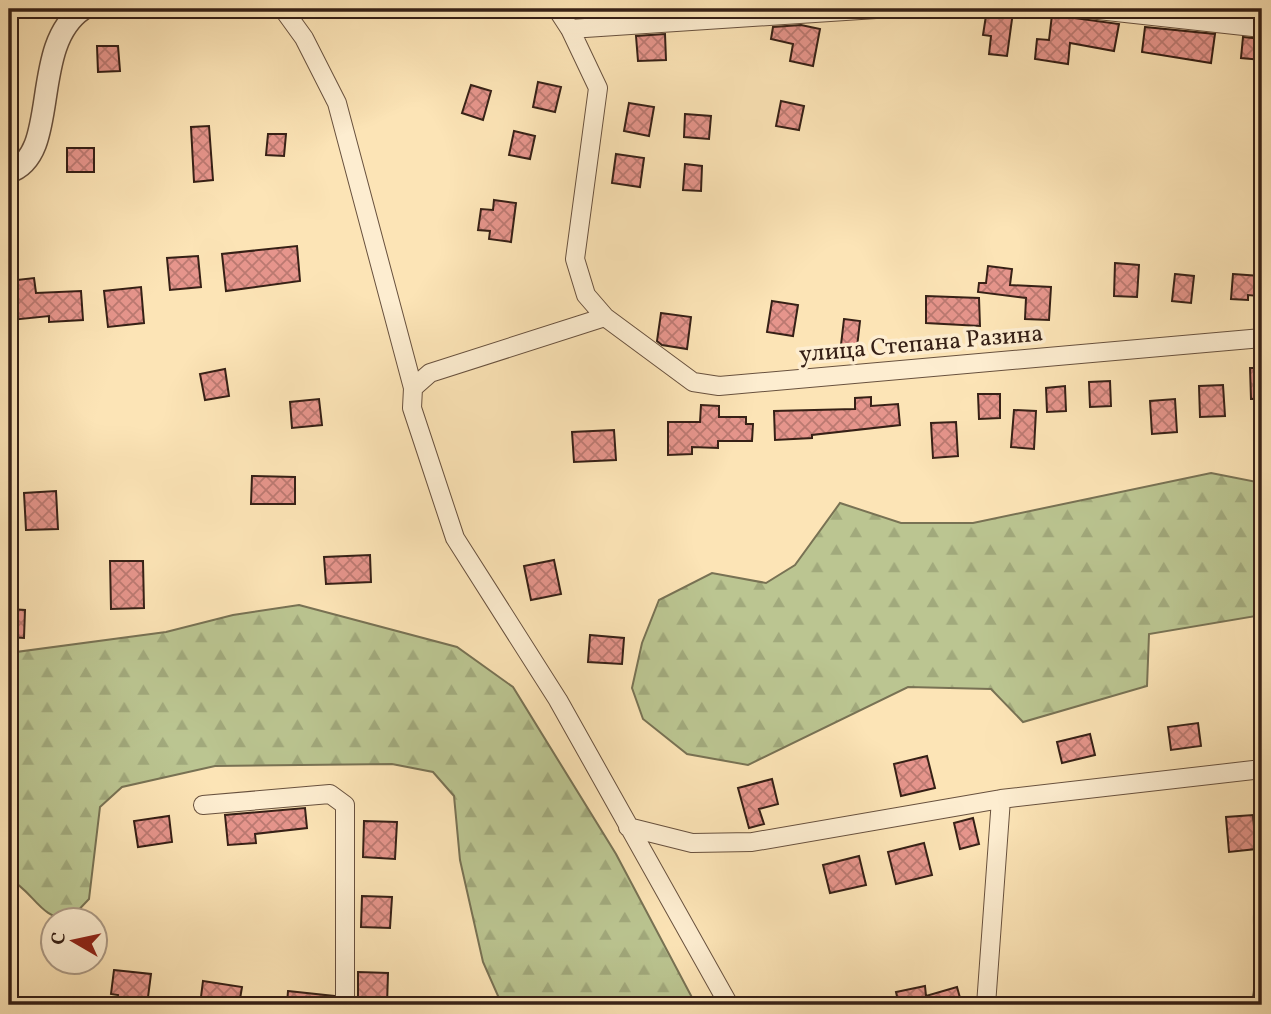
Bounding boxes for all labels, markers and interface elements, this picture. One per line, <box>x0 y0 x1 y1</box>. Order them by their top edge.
street label: улица Степана Разина <box>798 317 1044 373</box>
north arrow <box>38 906 108 976</box>
text: С <box>45 931 73 947</box>

